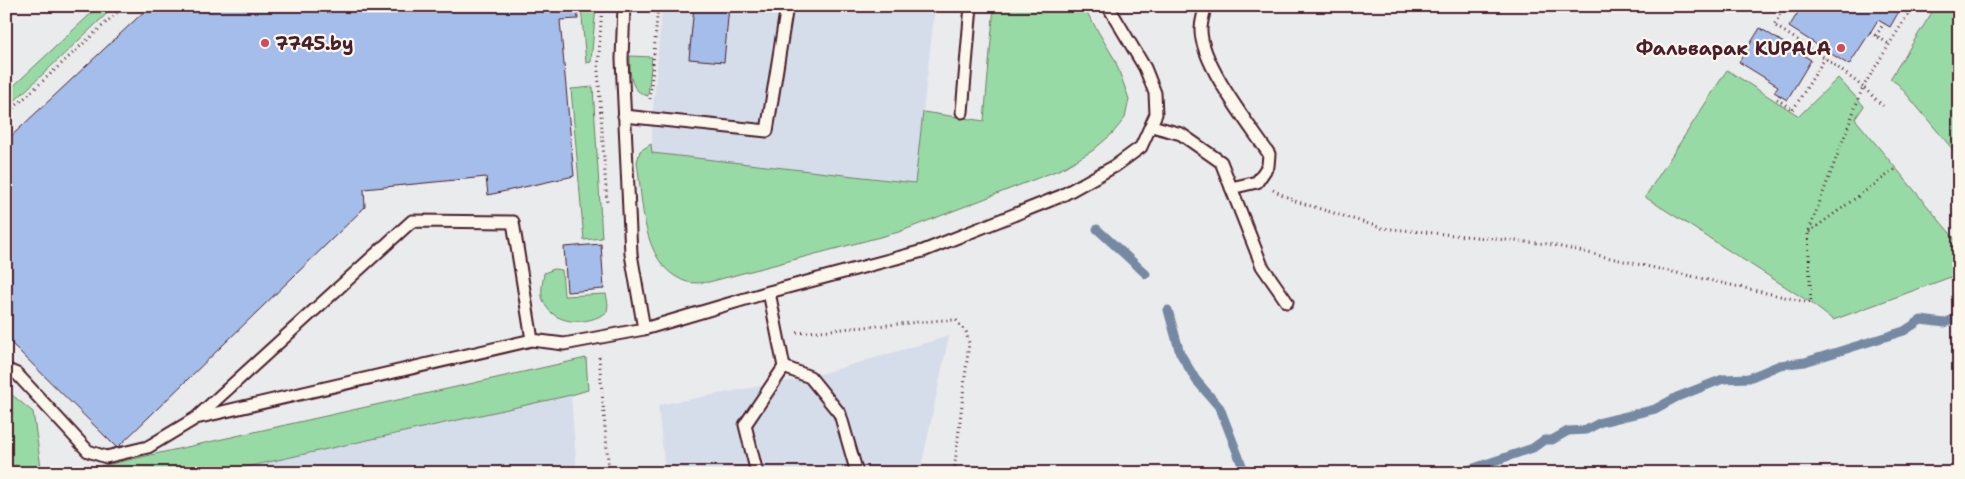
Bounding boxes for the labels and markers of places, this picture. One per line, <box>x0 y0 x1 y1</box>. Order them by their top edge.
place label: 7745.by <box>275 31 354 56</box>
place label: Фальварак KUPALA <box>1636 36 1831 61</box>
marker: 7745.by <box>259 37 271 49</box>
marker: Фальварак KUPALA <box>1835 42 1847 54</box>

